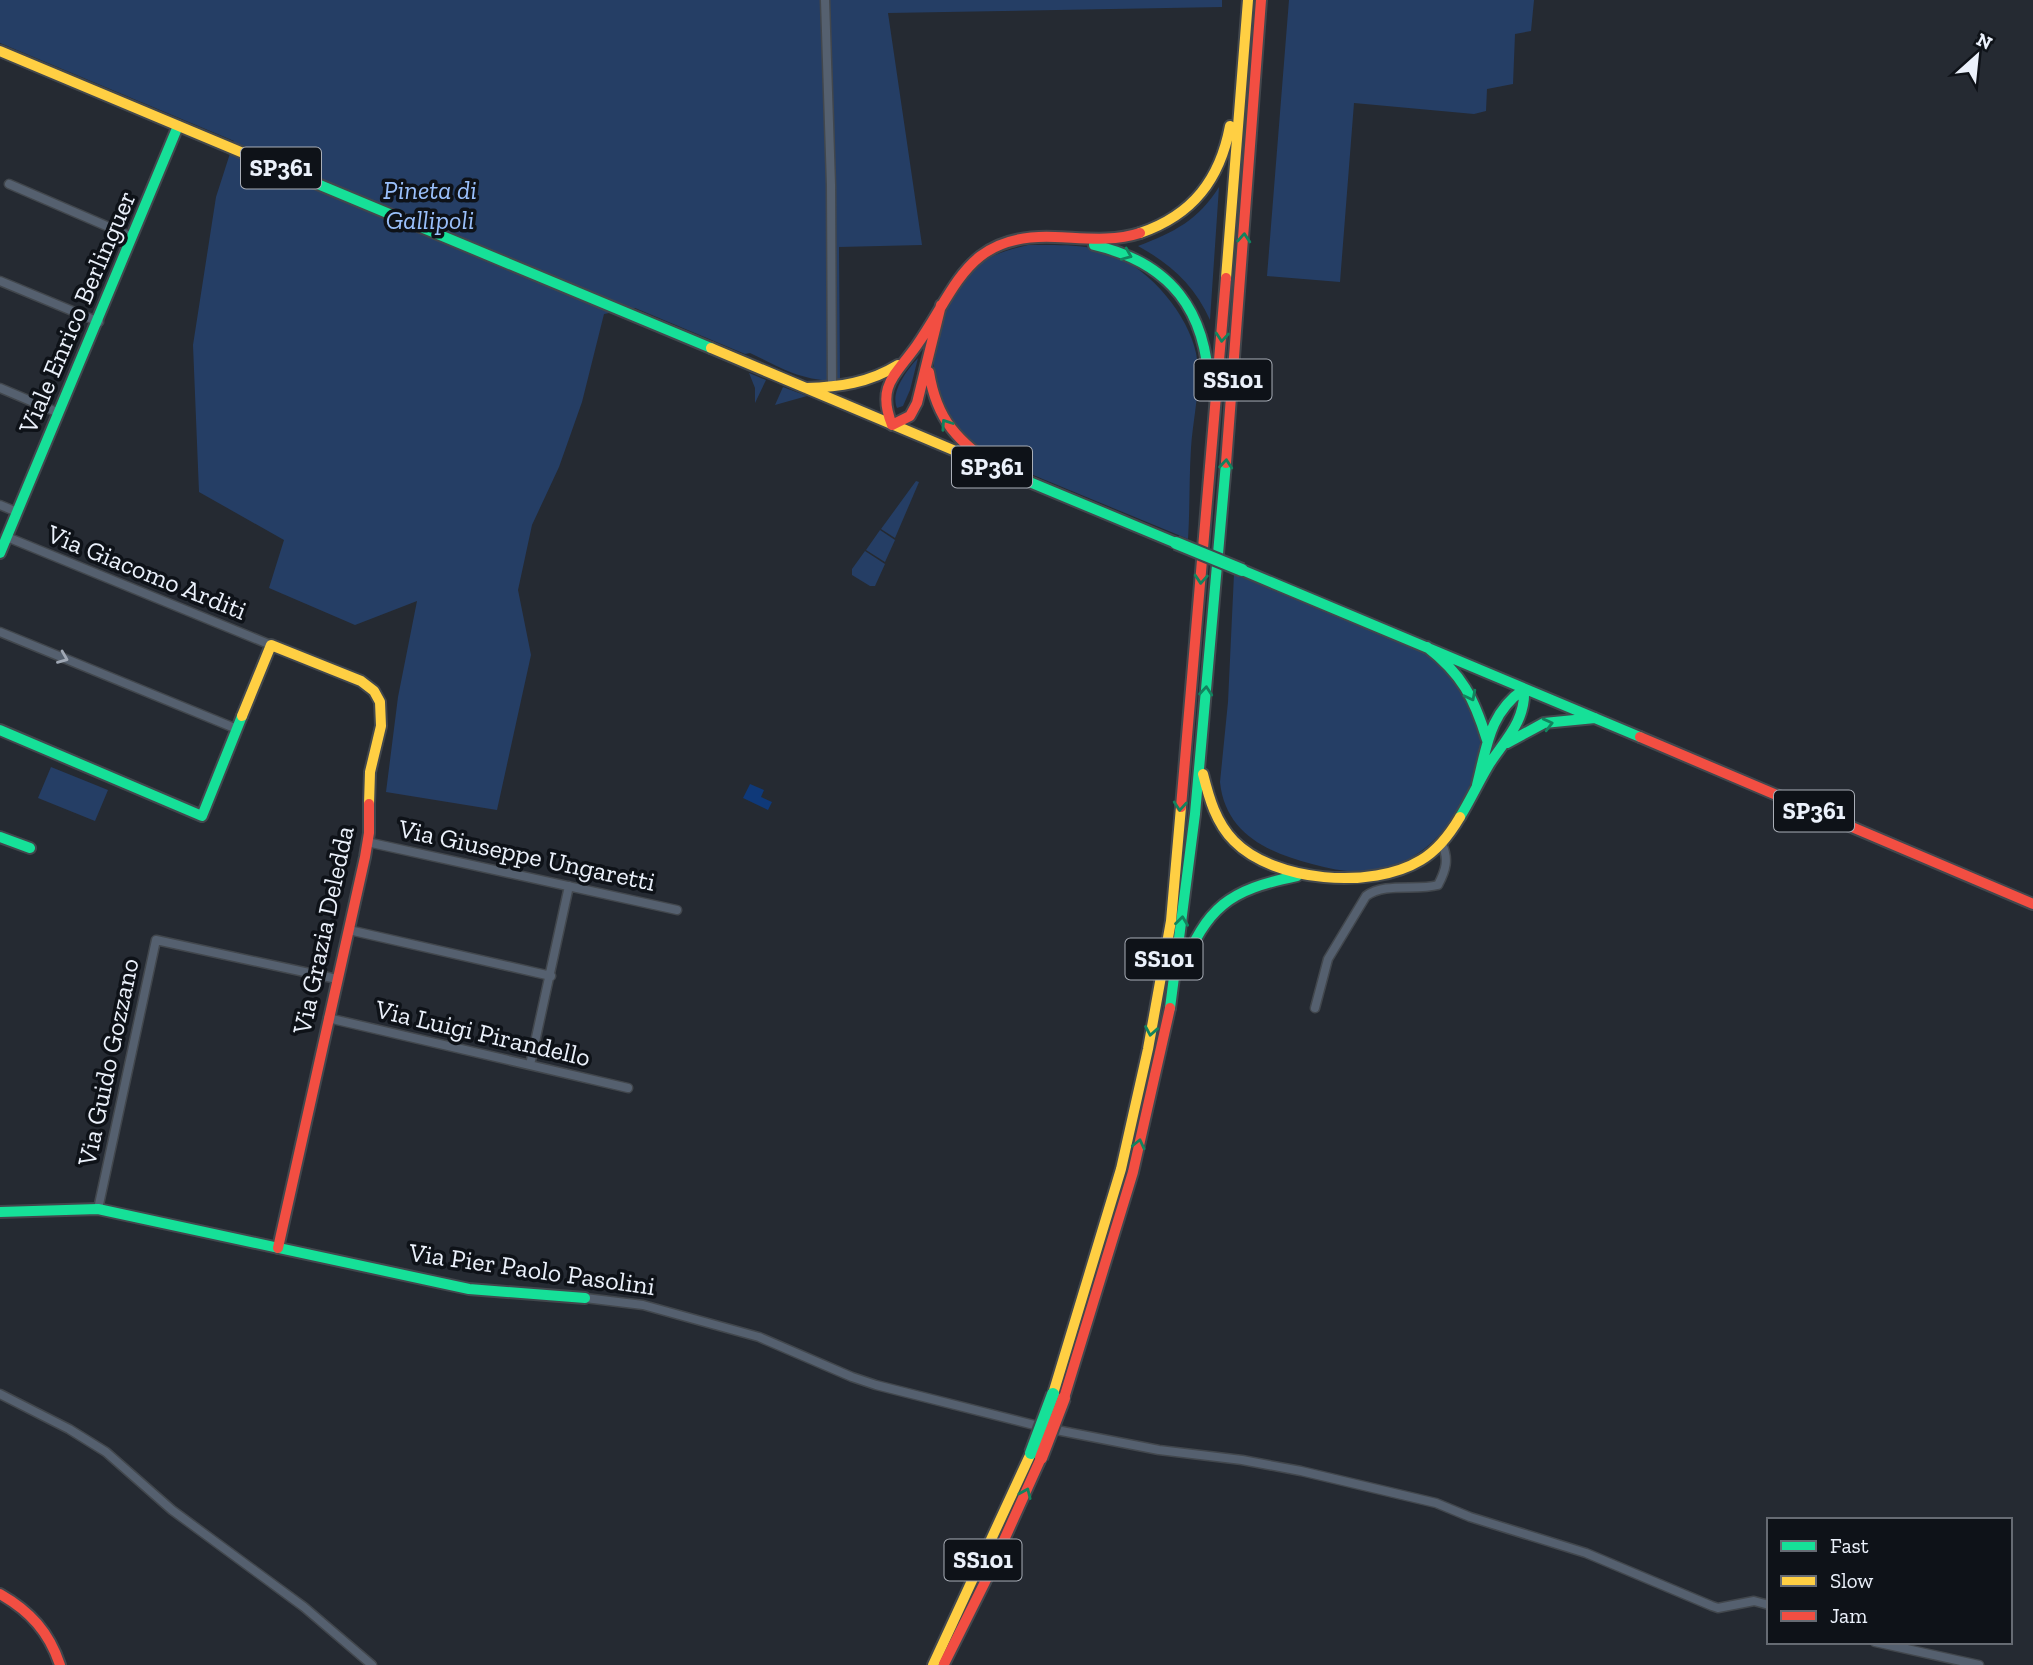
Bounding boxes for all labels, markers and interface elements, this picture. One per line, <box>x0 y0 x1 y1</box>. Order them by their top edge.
north arrow <box>1942 21 2012 91</box>
text: N <box>1973 28 1996 55</box>
road number: SP361 <box>241 148 321 188</box>
park label: Pineta di Gallipoli <box>383 174 477 236</box>
street label: Viale Enrico Berlinguer <box>11 186 143 439</box>
one-way arrow <box>1236 232 1251 243</box>
one-way arrow <box>1120 247 1132 261</box>
one-way arrow <box>1215 332 1230 343</box>
road number: SS101 <box>1194 360 1272 400</box>
one-way arrow <box>942 419 954 432</box>
road number: SP361 <box>952 446 1032 488</box>
one-way arrow <box>1218 459 1233 470</box>
street label: Via Giacomo Arditi <box>42 517 251 627</box>
one-way arrow <box>1194 574 1209 585</box>
one-way arrow <box>56 649 68 663</box>
one-way arrow <box>1198 685 1213 696</box>
one-way arrow <box>1463 688 1477 701</box>
one-way arrow <box>1542 717 1554 732</box>
road number: SP361 <box>1774 790 1854 832</box>
one-way arrow <box>1173 801 1188 812</box>
street label: Via Giuseppe Ungaretti <box>395 812 658 898</box>
street label: Via Grazia Deledda <box>285 823 361 1038</box>
one-way arrow <box>1175 915 1190 927</box>
road number: SS101 <box>1126 939 1202 979</box>
street label: Via Guido Gozzano <box>70 955 146 1170</box>
street label: Via Luigi Pirandello <box>371 992 594 1073</box>
one-way arrow <box>1145 1025 1160 1037</box>
one-way arrow <box>1131 1138 1145 1150</box>
street label: Via Pier Paolo Pasolini <box>406 1236 657 1302</box>
one-way arrow <box>1018 1488 1032 1500</box>
legend <box>1767 1518 2012 1644</box>
text: Fast <box>1830 1533 1869 1558</box>
road number: SS101 <box>944 1540 1021 1580</box>
text: Slow <box>1830 1568 1873 1593</box>
text: Jam <box>1830 1603 1867 1628</box>

